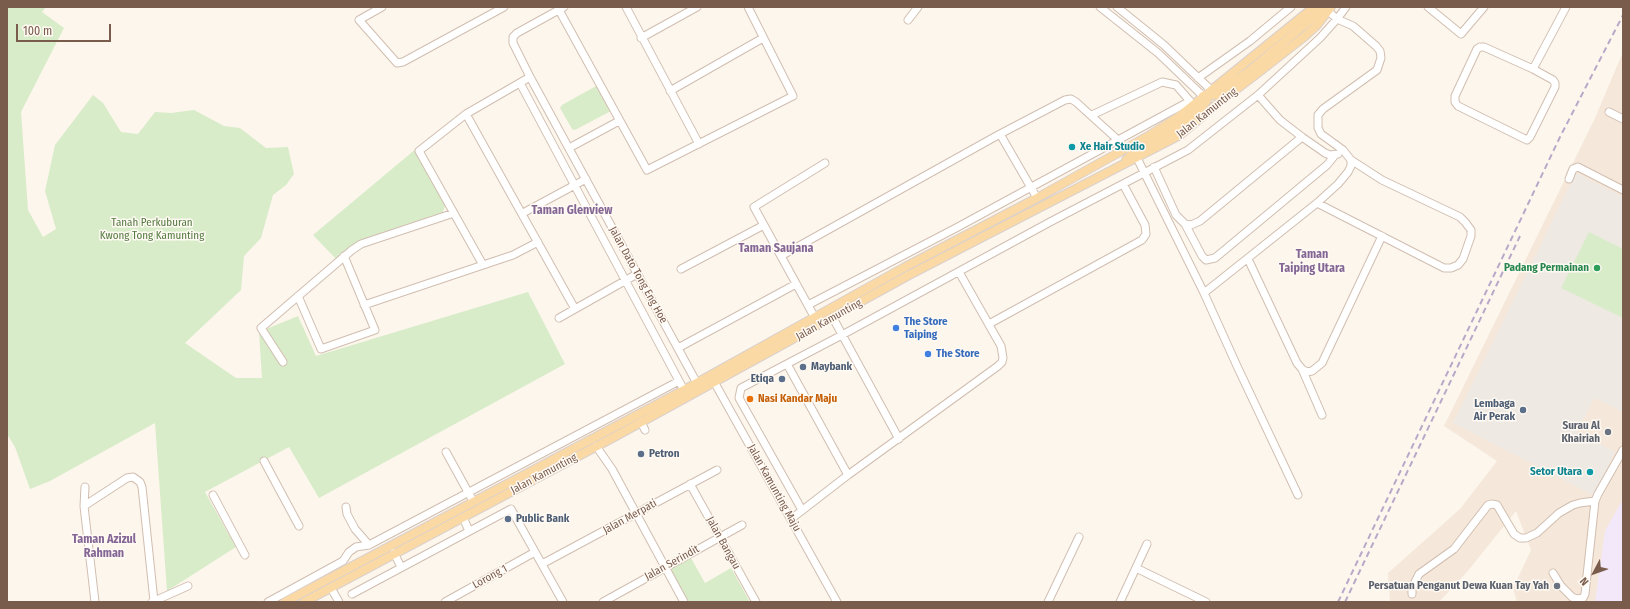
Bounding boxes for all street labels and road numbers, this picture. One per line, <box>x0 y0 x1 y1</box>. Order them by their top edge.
street label: Jalan Kamunting <box>1174 85 1240 141</box>
street label: Jalan Dato Tong Eng Hoe <box>606 224 670 326</box>
street label: Jalan Kamunting <box>794 296 864 344</box>
street label: Jalan Kamunting Maju <box>745 442 803 534</box>
street label: Jalan Kamunting <box>509 451 579 497</box>
street label: Jalan Merpati <box>601 497 659 537</box>
street label: Jalan Bangau <box>703 514 743 572</box>
street label: Jalan Serindit <box>642 543 702 583</box>
street label: Lorong 1 <box>470 562 510 592</box>

